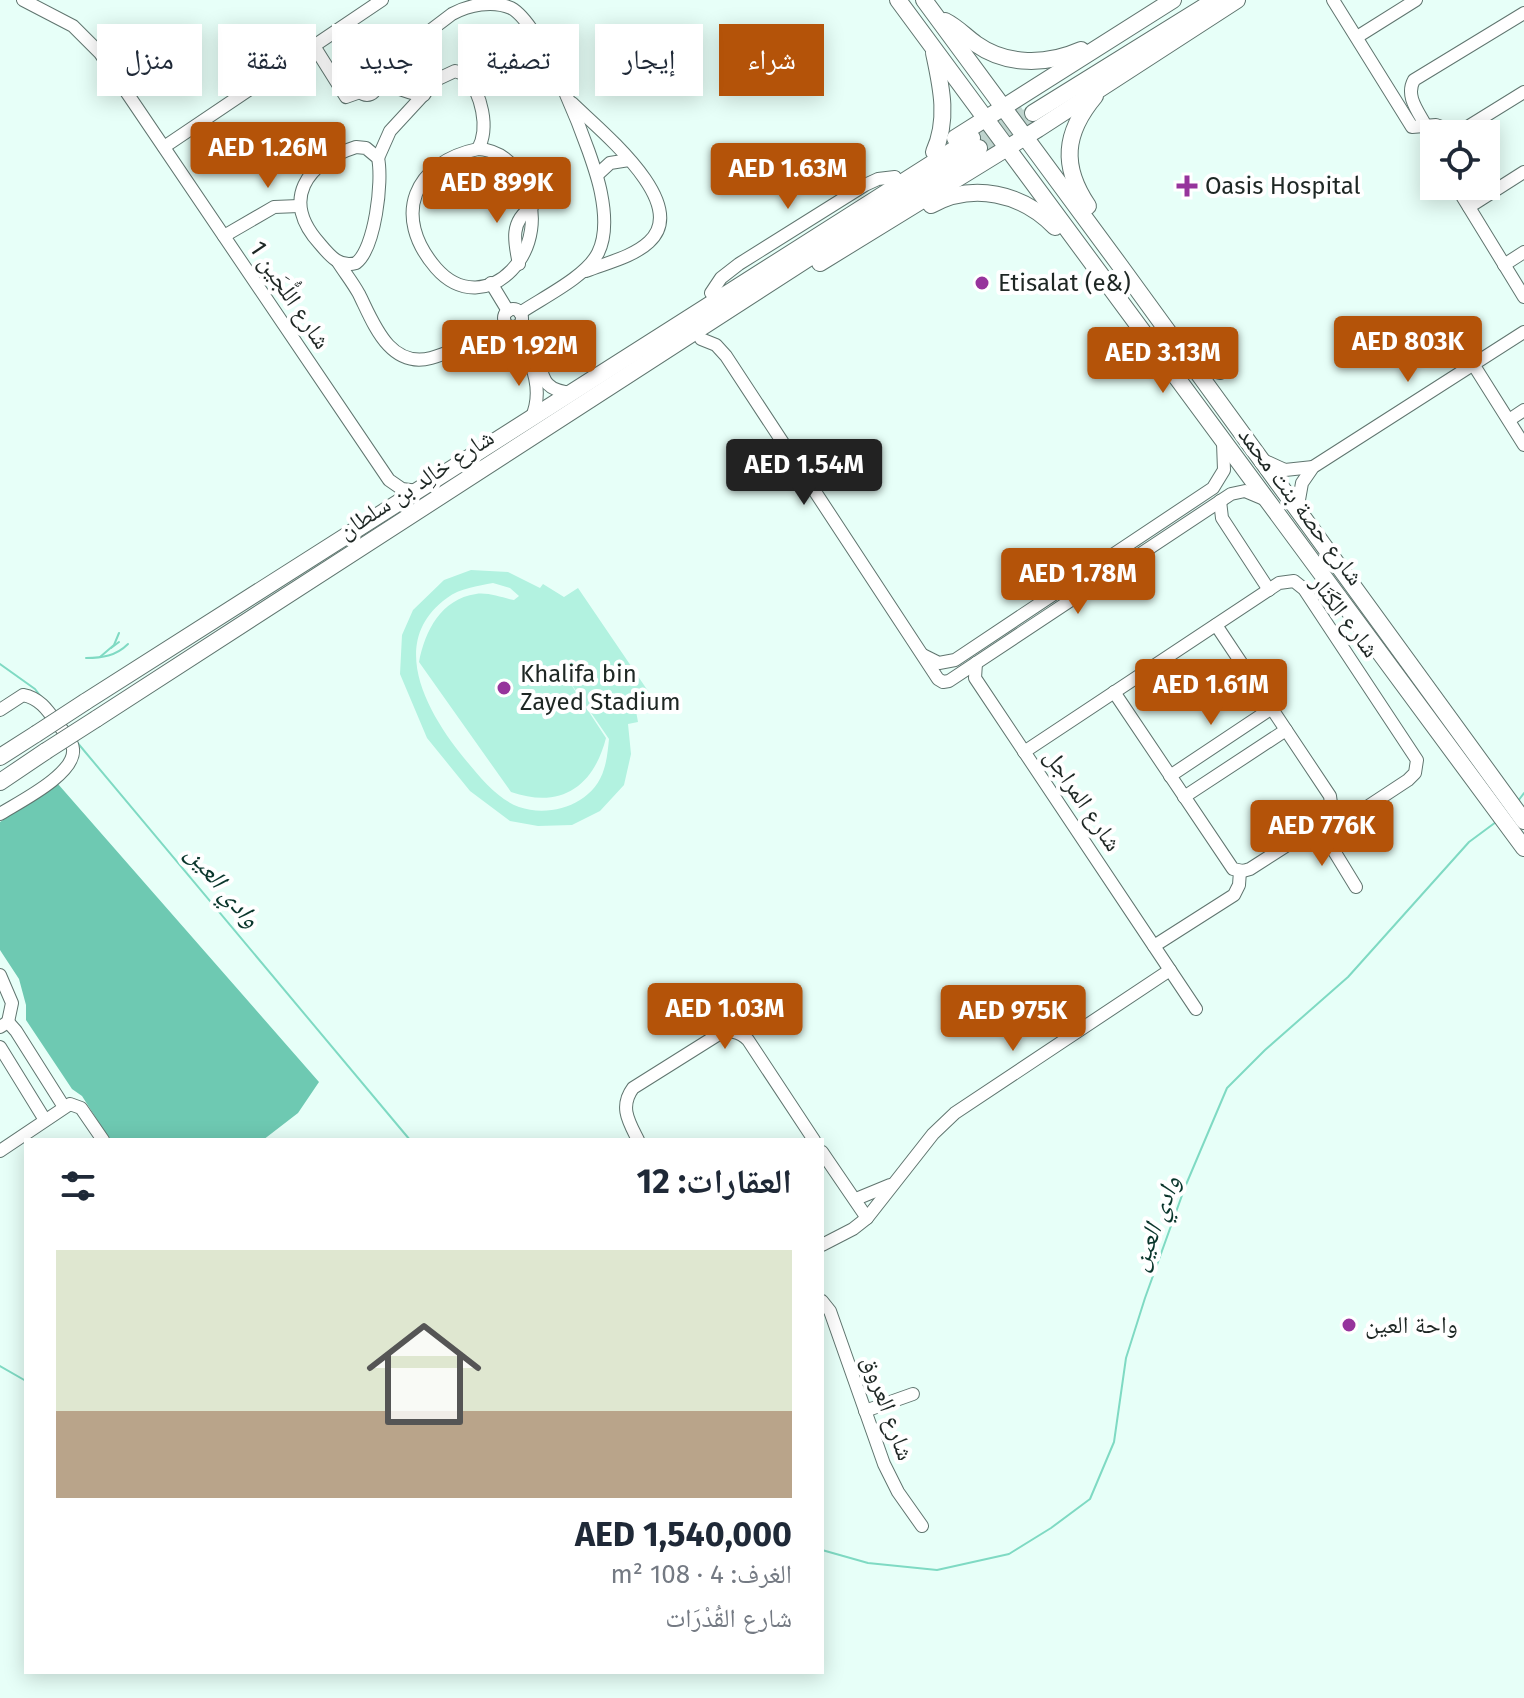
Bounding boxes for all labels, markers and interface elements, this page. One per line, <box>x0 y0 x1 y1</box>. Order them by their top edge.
chip: منزل <box>97 24 202 96</box>
chip: شقة <box>218 24 316 96</box>
chip: جديد <box>332 24 442 96</box>
chip: تصفية <box>458 24 579 96</box>
chip: إيجار <box>595 24 703 96</box>
chip: شراء <box>719 24 824 96</box>
map controls <box>1420 120 1500 200</box>
button: locate <box>1420 120 1500 200</box>
pin: AED 1.26M <box>176 122 360 190</box>
text: AED 1.26M <box>209 132 327 163</box>
pin: AED 1.63M <box>696 143 880 211</box>
text: AED 1.63M <box>729 153 847 184</box>
pin: AED 899K <box>414 157 580 225</box>
text: AED 899K <box>441 167 553 198</box>
place label: Oasis Hospital <box>1205 172 1361 200</box>
marker: Oasis Hospital <box>1176 175 1198 197</box>
street label: شارع اللُّجَين 1 <box>243 234 338 355</box>
place label: Etisalat (e&) <box>998 269 1131 297</box>
marker: Etisalat (e&) <box>973 274 991 292</box>
pin: AED 803K <box>1325 316 1491 384</box>
pin: AED 1.92M <box>427 320 611 388</box>
text: AED 803K <box>1352 326 1464 357</box>
pin: AED 3.13M <box>1071 327 1255 395</box>
text: AED 1.92M <box>460 330 578 361</box>
text: AED 3.13M <box>1105 337 1221 368</box>
street label: شارع حصة بنت محمد <box>1232 421 1370 591</box>
street label: شارع خالِد بن سلطان <box>333 423 500 546</box>
pin: AED 1.54M <box>712 439 896 507</box>
text: AED 1.54M <box>744 449 864 480</box>
pin: AED 1.78M <box>986 548 1170 616</box>
text: AED 1.78M <box>1019 558 1137 589</box>
street label: شارع الكَنَار <box>1303 568 1385 663</box>
pin: AED 1.61M <box>1119 659 1303 727</box>
place label: Khalifa bin Zayed Stadium <box>520 660 681 716</box>
text: AED 1.61M <box>1153 669 1269 700</box>
marker: Khalifa bin Zayed Stadium <box>495 679 513 697</box>
street label: شارع المراجل <box>1038 743 1127 857</box>
pin: AED 776K <box>1239 800 1405 868</box>
text: AED 776K <box>1268 810 1376 841</box>
water label: وادي العين <box>176 838 267 937</box>
pin: AED 1.03M <box>633 983 817 1051</box>
pin: AED 975K <box>930 985 1096 1053</box>
text: AED 1.03M <box>666 993 784 1024</box>
text: AED 975K <box>959 995 1067 1026</box>
text: العقارات: 12 <box>636 1161 792 1202</box>
icon: filters <box>56 1164 100 1208</box>
water label: وادي العين <box>1123 1171 1192 1276</box>
icon: home <box>352 1302 496 1446</box>
place label: واحة العين <box>1365 1311 1458 1339</box>
marker: واحة العين <box>1340 1316 1358 1334</box>
street label: شارع العروق <box>855 1352 920 1464</box>
text: AED 1,540,000 <box>575 1514 792 1555</box>
text: الغرف: 4 · 108 m² <box>610 1559 792 1590</box>
text: شارع القُدْرَات <box>665 1603 792 1634</box>

